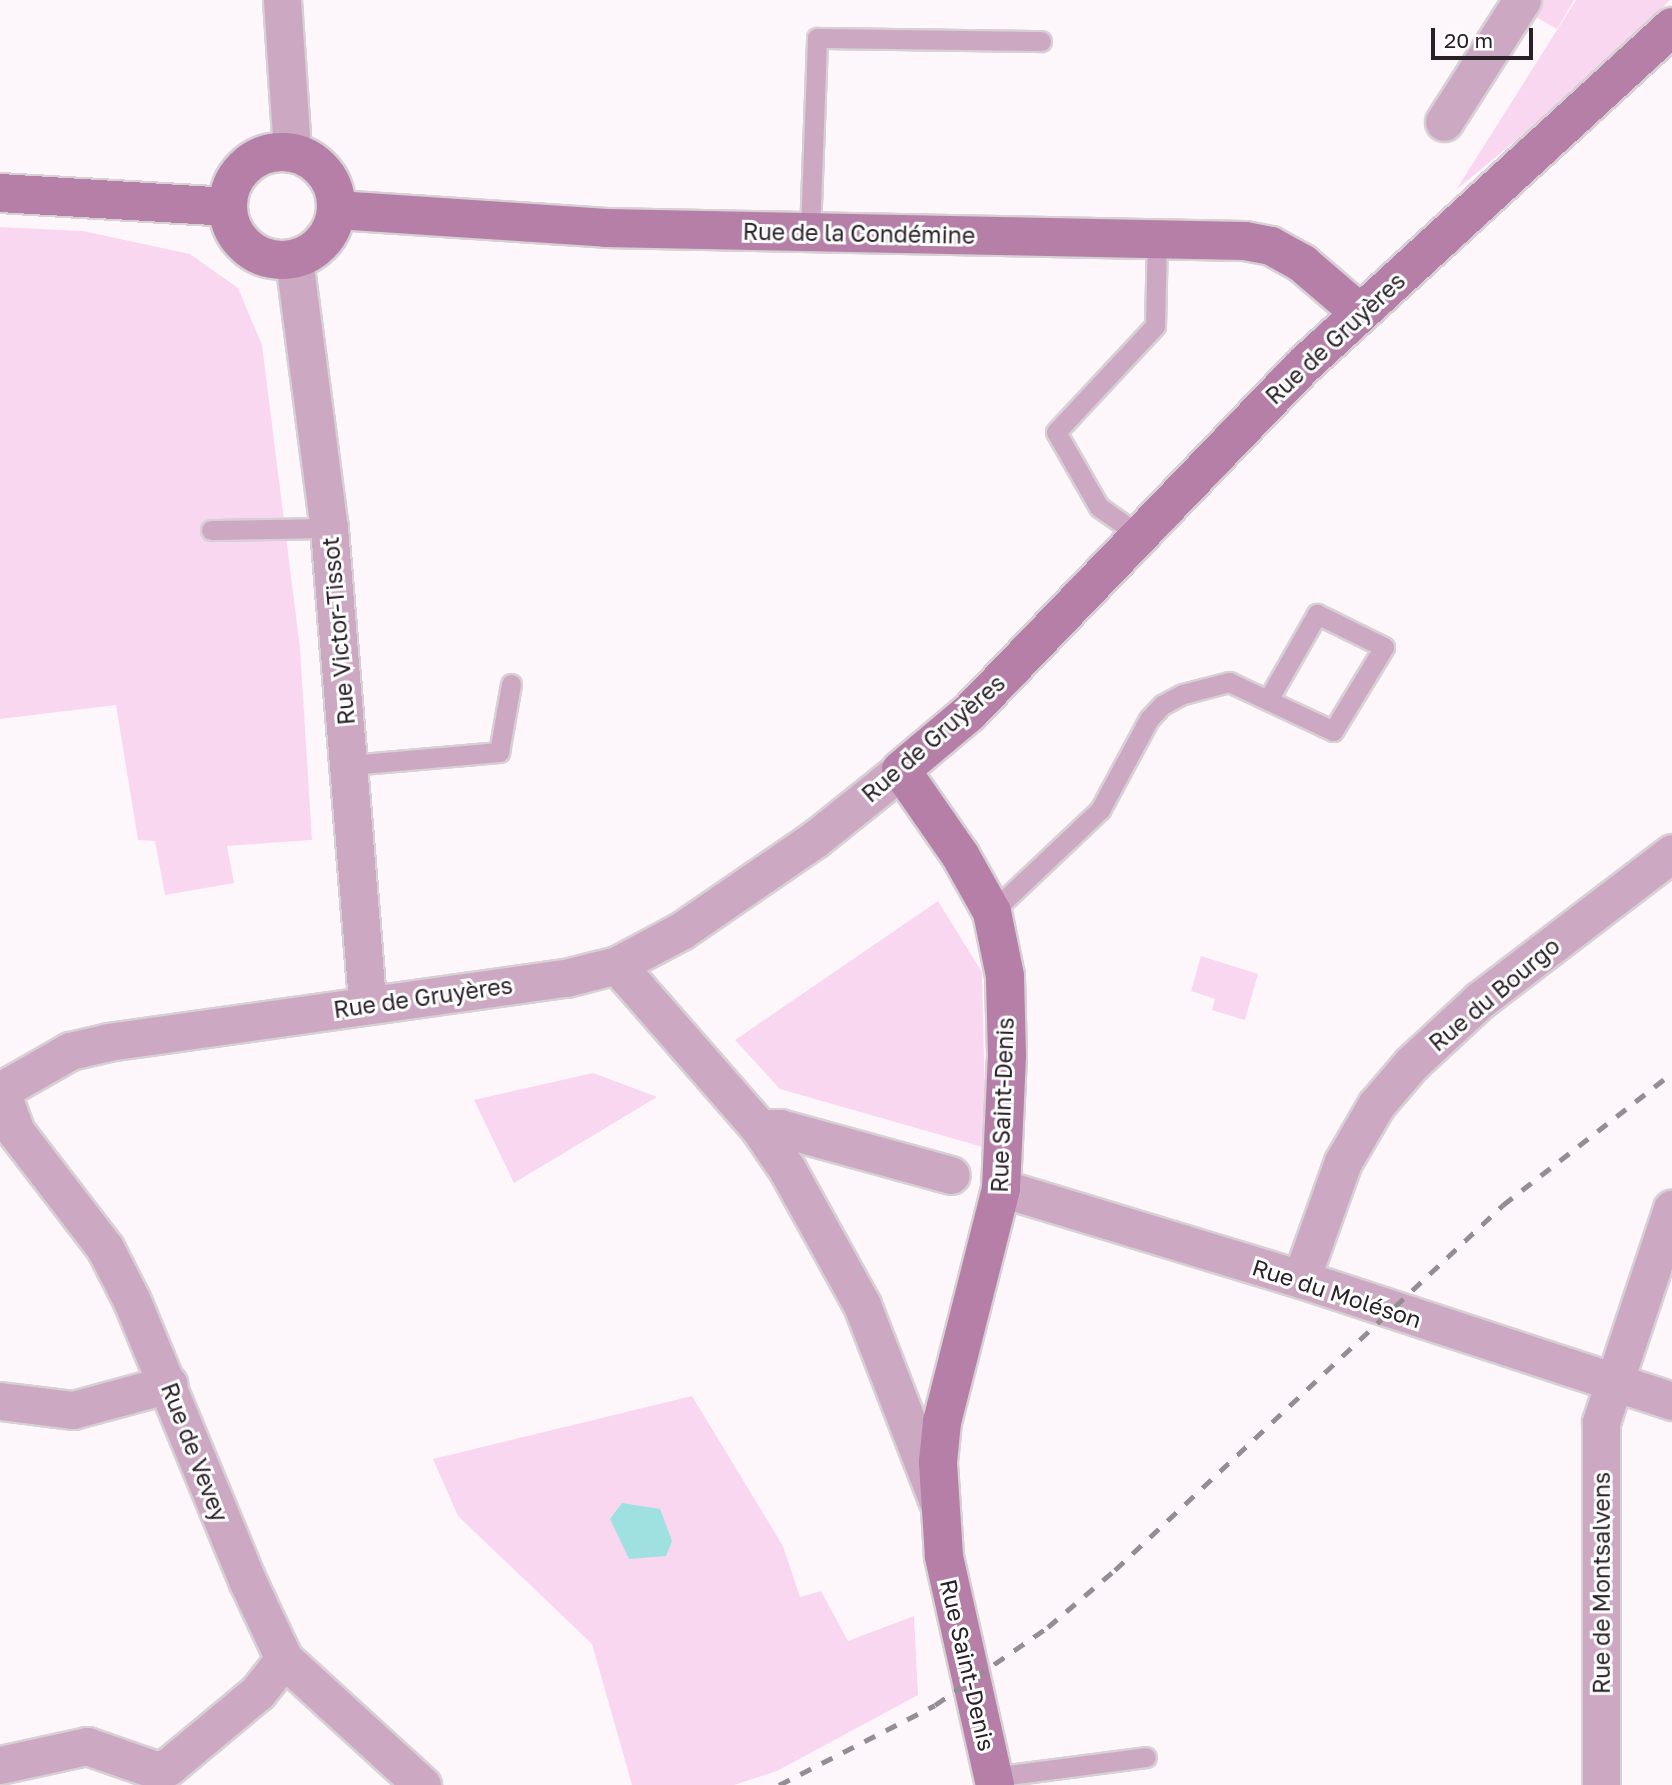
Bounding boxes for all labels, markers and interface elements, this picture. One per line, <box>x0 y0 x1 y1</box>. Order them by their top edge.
scale bar <box>1434 14 1536 58</box>
text: 20 m <box>1444 27 1493 53</box>
street label: Rue de la Condémine <box>742 217 976 249</box>
street label: Rue de Gruyères <box>1260 266 1410 410</box>
street label: Rue Victor-Tissot <box>316 536 360 726</box>
street label: Rue de Gruyères <box>856 668 1010 808</box>
street label: Rue du Bourgo <box>1423 931 1565 1057</box>
street label: Rue de Gruyères <box>332 971 514 1023</box>
street label: Rue Saint-Denis <box>985 1017 1019 1193</box>
street label: Rue du Moléson <box>1249 1253 1425 1333</box>
street label: Rue de Vevey <box>156 1379 234 1525</box>
street label: Rue de Montsalvens <box>1587 1472 1615 1694</box>
street label: Rue Saint-Denis <box>935 1576 1001 1754</box>

